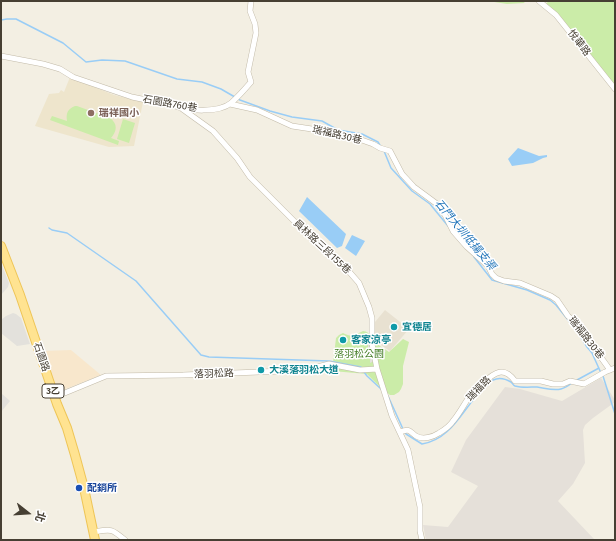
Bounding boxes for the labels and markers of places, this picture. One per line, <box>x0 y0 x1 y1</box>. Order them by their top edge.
place label: 瑞祥國小 <box>99 107 139 119</box>
marker: 瑞祥國小 <box>86 108 96 118</box>
place label: 宜德居 <box>402 321 432 333</box>
marker: 宜德居 <box>389 322 399 332</box>
place label: 客家涼亭 <box>351 334 391 346</box>
marker: 客家涼亭 <box>338 335 348 345</box>
place label: 大溪落羽松大道 <box>269 364 339 376</box>
marker: 大溪落羽松大道 <box>256 365 266 375</box>
place label: 配銷所 <box>87 482 117 494</box>
marker: 配銷所 <box>74 483 84 493</box>

